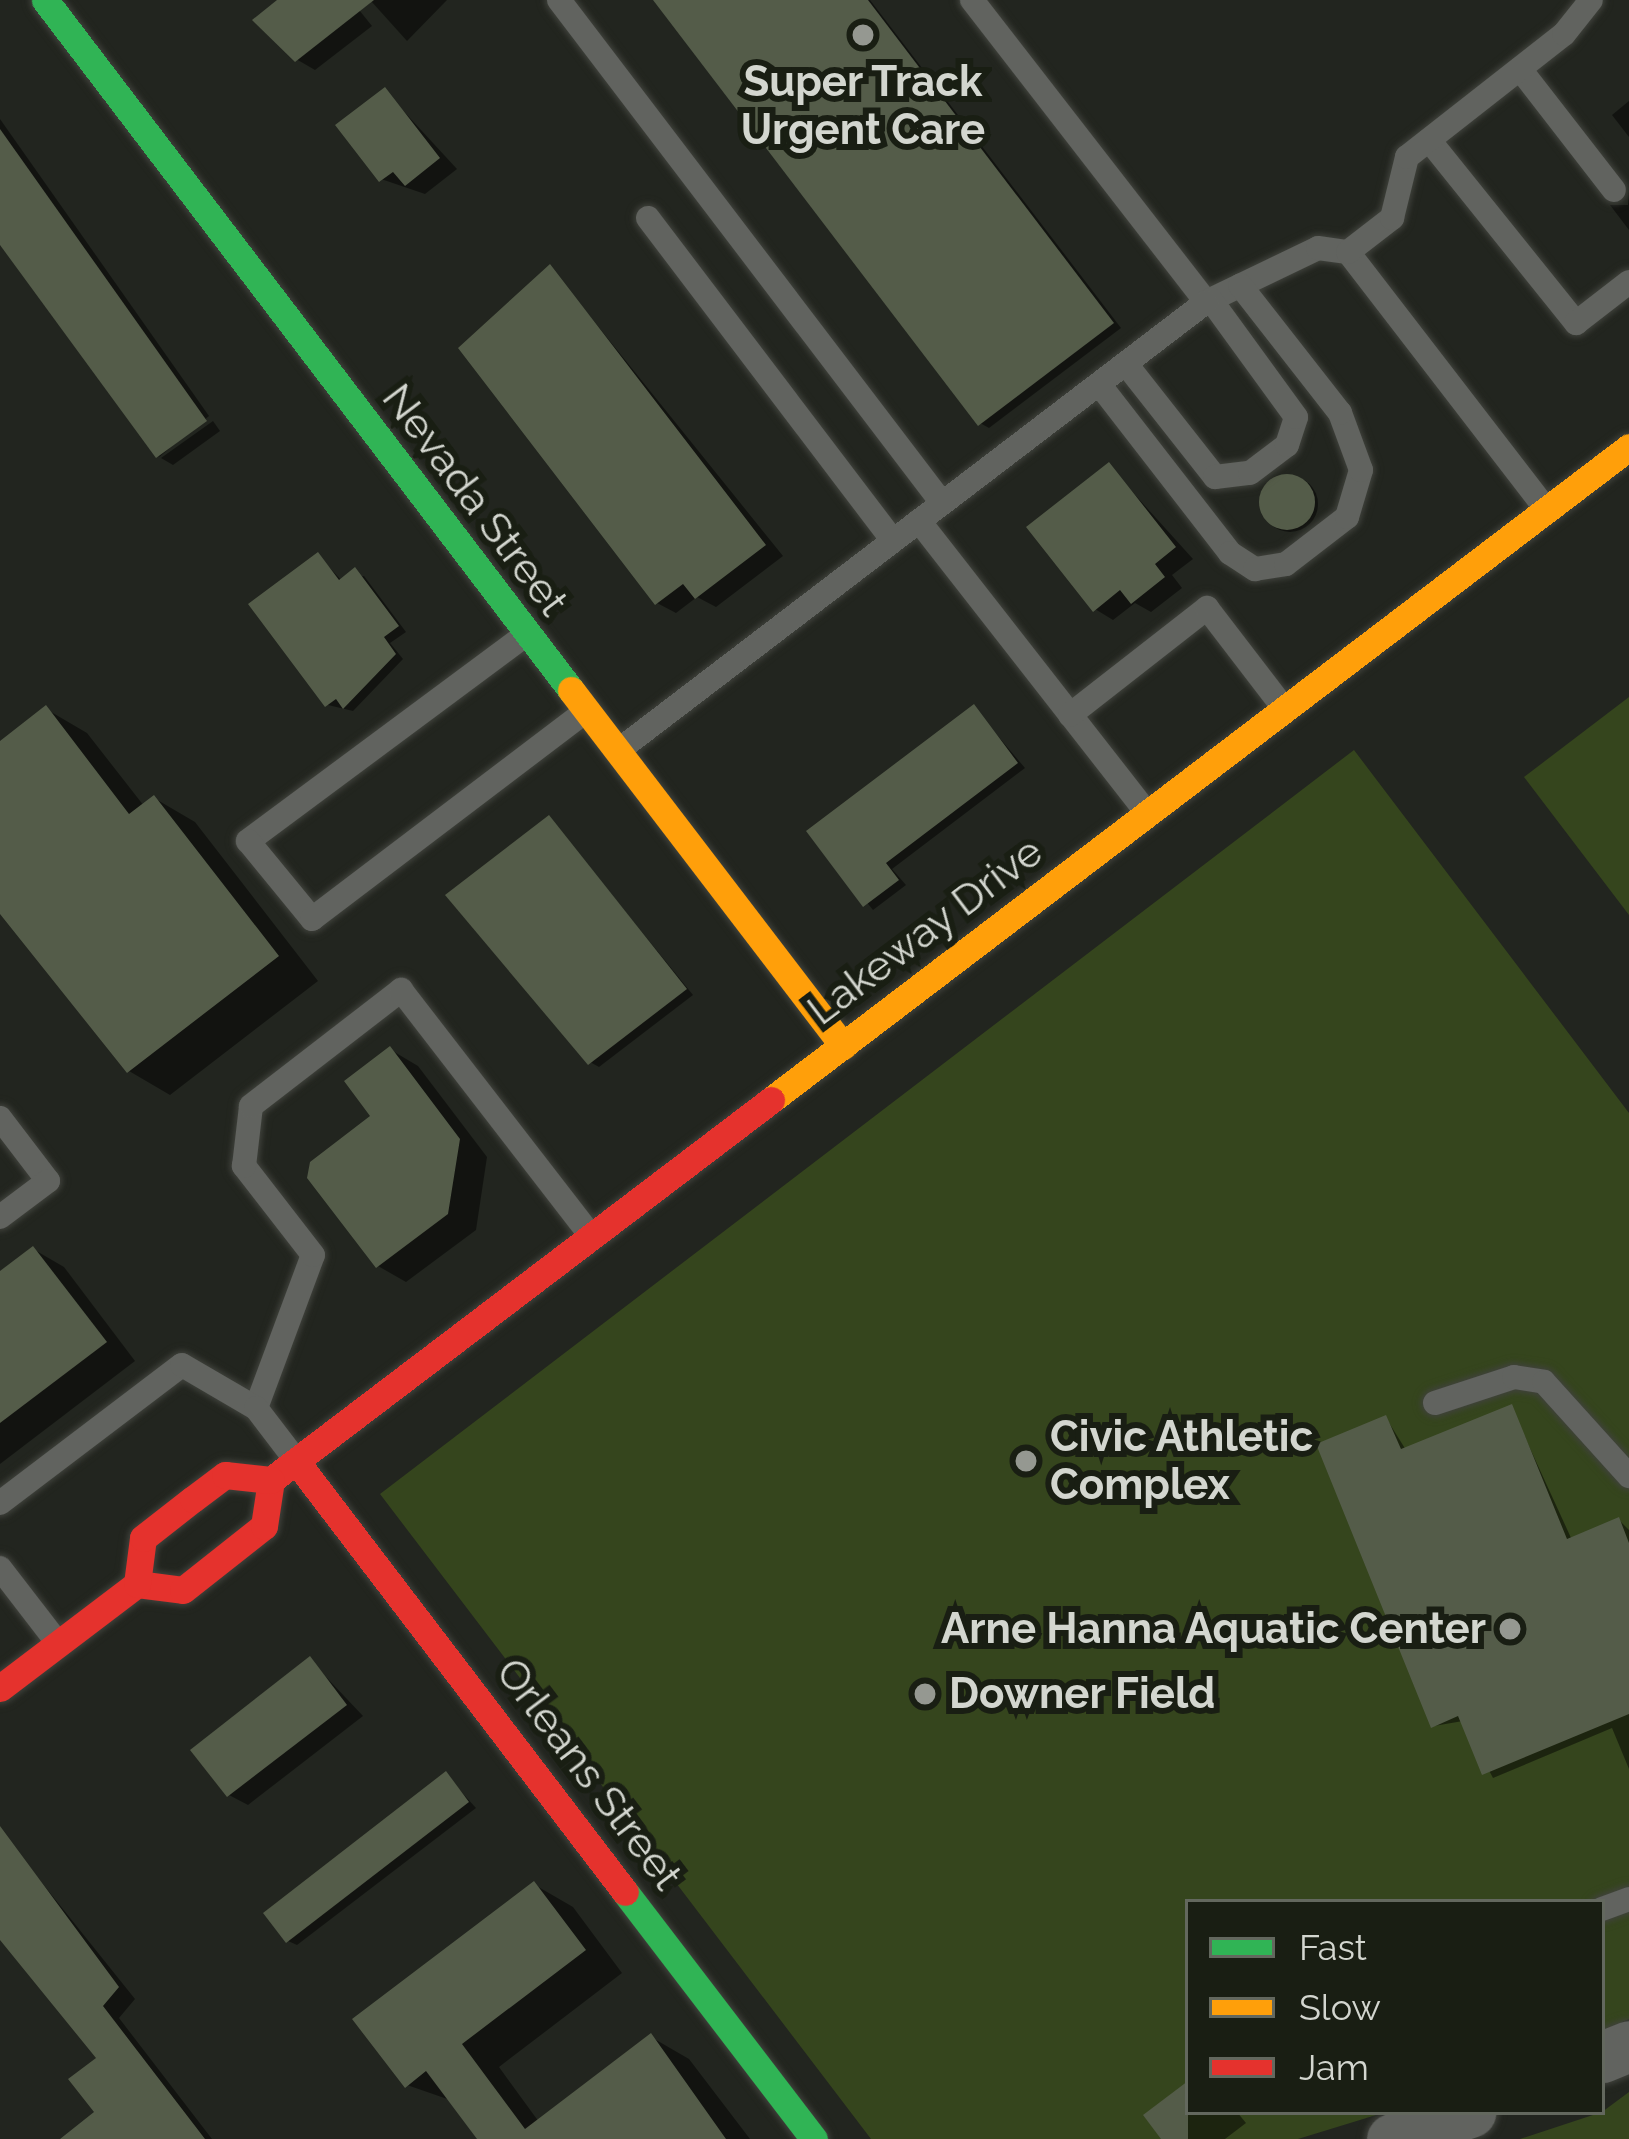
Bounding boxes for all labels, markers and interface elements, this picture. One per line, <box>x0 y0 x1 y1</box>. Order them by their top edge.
marker: Super Track Urgent Care <box>847 19 879 51</box>
place label: Super Track Urgent Care <box>741 57 985 156</box>
street label: Nevada Street <box>372 374 578 626</box>
street label: Lakeway Drive <box>797 826 1053 1036</box>
place label: Civic Athletic Complex <box>1050 1412 1314 1510</box>
marker: Civic Athletic Complex <box>1013 1448 1039 1474</box>
place label: Arne Hanna Aquatic Center <box>940 1604 1486 1654</box>
marker: Arne Hanna Aquatic Center <box>1497 1616 1523 1642</box>
street label: Orleans Street <box>486 1648 692 1900</box>
place label: Downer Field <box>949 1669 1216 1719</box>
marker: Downer Field <box>912 1681 938 1707</box>
legend <box>1185 1899 1605 2115</box>
text: Fast <box>1299 1926 1367 1968</box>
text: Slow <box>1299 1986 1381 2028</box>
text: Jam <box>1299 2046 1369 2088</box>

